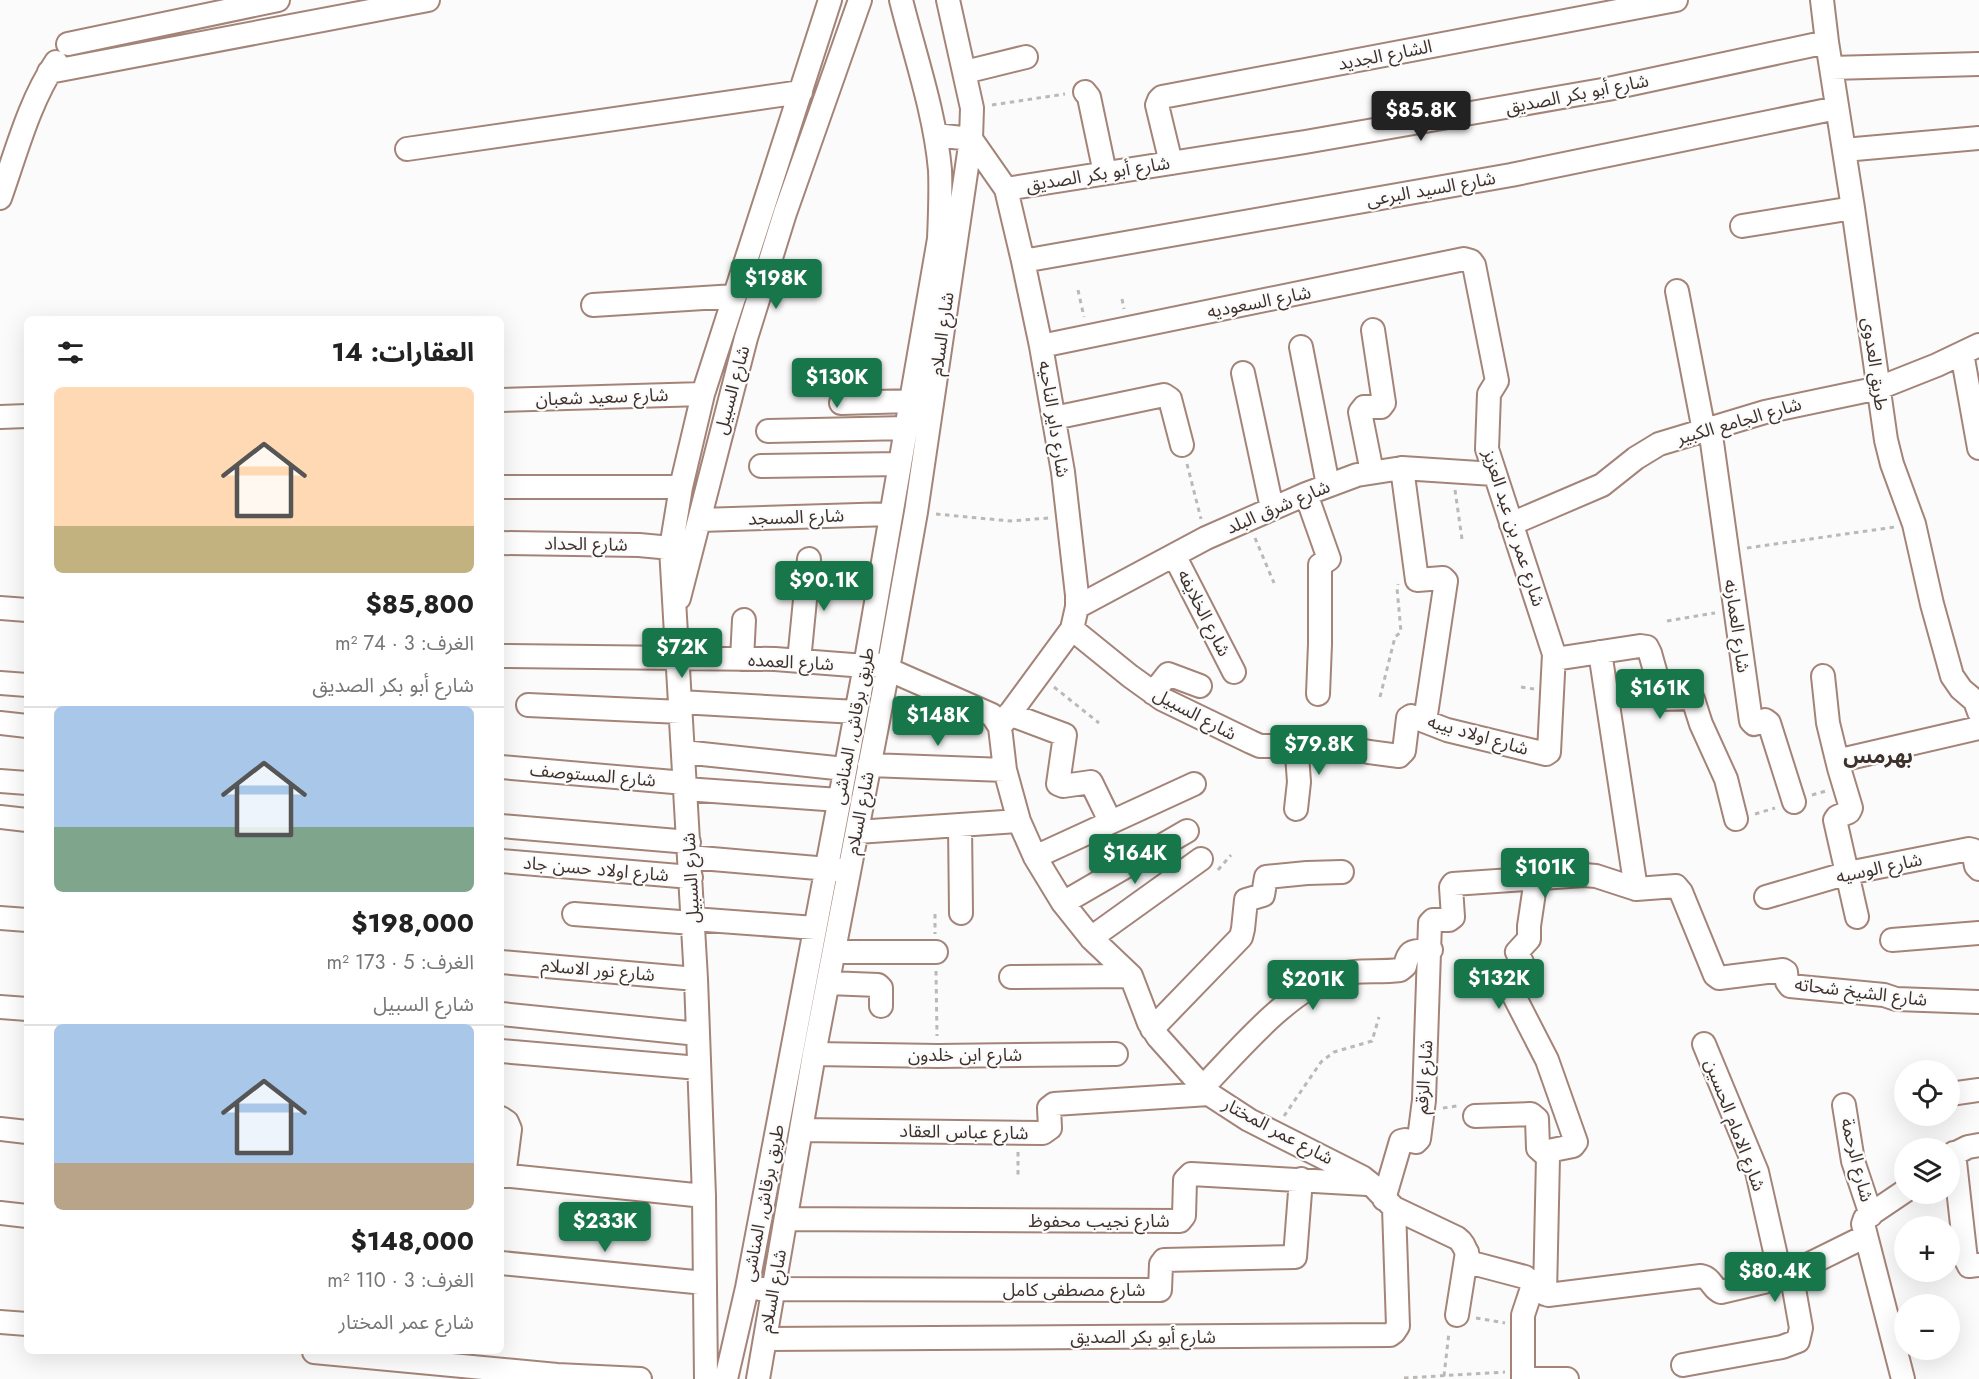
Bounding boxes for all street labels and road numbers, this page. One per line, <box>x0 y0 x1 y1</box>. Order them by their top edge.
street label: الشارع الجديد <box>1336 33 1435 78</box>
street label: شارع أبو بكر الصديق <box>1503 67 1651 122</box>
street label: شارع أبو بكر الصديق <box>1024 150 1172 199</box>
street label: شارع السيد البرعى <box>1364 165 1498 214</box>
street label: شارع السعوديه <box>1205 279 1313 326</box>
street label: شارع السلام <box>923 290 962 378</box>
street label: طريق العدوى <box>1856 316 1894 412</box>
street label: شارع السبيل <box>708 343 757 437</box>
street label: شارع داير الناحيه <box>1031 359 1076 479</box>
street label: شارع سعيد شعبان <box>535 382 669 413</box>
street label: شارع الجامع الكبير <box>1673 391 1805 452</box>
street label: شارع عمر بن عبد العزيز <box>1475 445 1552 610</box>
street label: شارع شرق البلد <box>1222 473 1334 542</box>
street label: شارع المسجد <box>747 502 845 533</box>
street label: شارع الحداد <box>544 530 628 559</box>
street label: شارع الخلايفه <box>1170 565 1237 662</box>
street label: شارع العمارنه <box>1717 578 1756 675</box>
street label: طريق برقاش, المناشى <box>825 645 881 807</box>
street label: شارع العمده <box>747 647 835 678</box>
street label: شارع السبيل <box>1148 681 1241 748</box>
street label: شارع اولاد بيبه <box>1424 708 1531 763</box>
street label: شارع المستوصف <box>529 757 657 794</box>
street label: شارع السلام <box>839 769 882 857</box>
street label: شارع السبيل <box>676 832 707 924</box>
street label: شارع الوسيه <box>1833 846 1925 891</box>
street label: شارع اولاد حسن جاد <box>522 850 670 889</box>
street label: شارع نور الاسلام <box>540 952 656 989</box>
street label: شارع الشيخ شحاته <box>1793 971 1929 1014</box>
street label: شارع الزقم <box>1408 1039 1441 1115</box>
street label: شارع ابن خلدون <box>908 1042 1022 1069</box>
street label: شارع الامام الحسين <box>1697 1055 1772 1195</box>
street label: شارع عمر المختار <box>1217 1090 1338 1172</box>
street label: شارع الرحمة <box>1833 1115 1880 1205</box>
street label: شارع عباس العقاد <box>899 1118 1029 1147</box>
street label: طريق برقاش, المناشى <box>735 1122 791 1284</box>
street label: شارع نجيب محفوظ <box>1028 1208 1170 1235</box>
street label: شارع السلام <box>753 1247 794 1335</box>
street label: شارع مصطفى كامل <box>1003 1277 1145 1304</box>
street label: شارع أبو بكر الصديق <box>1070 1324 1216 1351</box>

